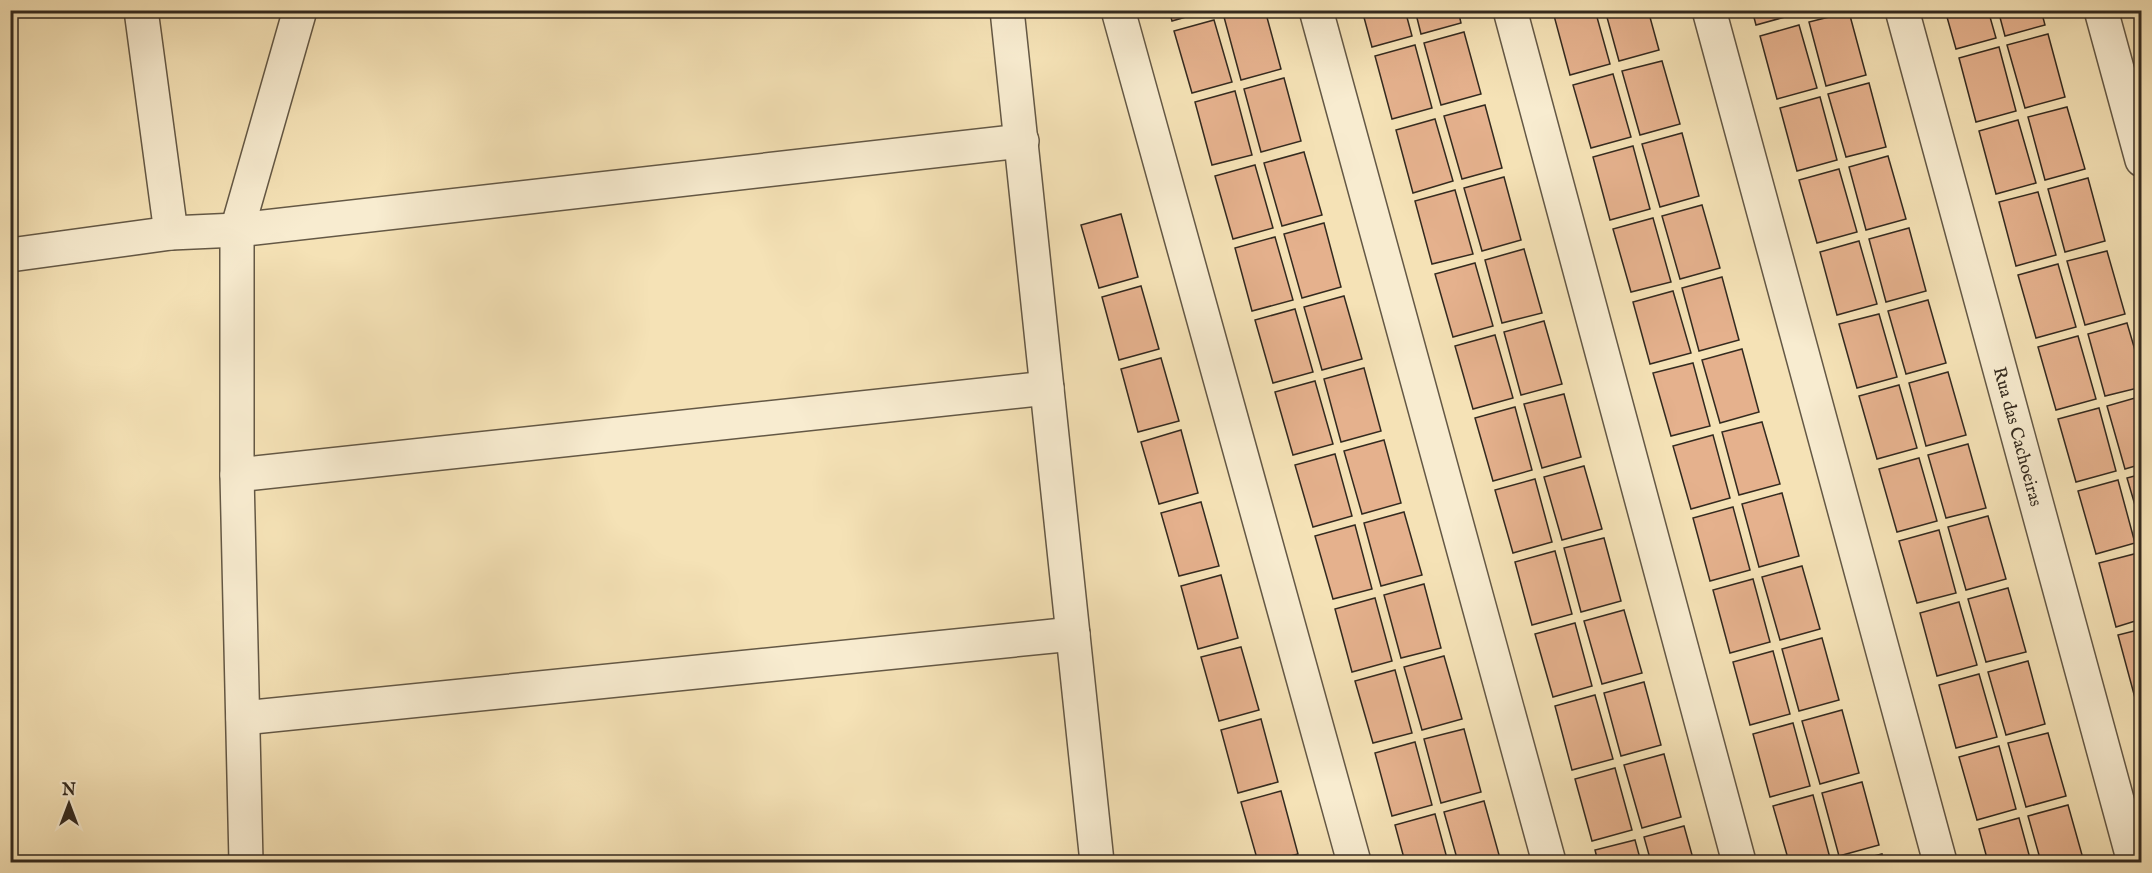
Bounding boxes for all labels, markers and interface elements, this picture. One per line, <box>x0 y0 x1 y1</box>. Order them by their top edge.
street label: Rua das Cachoeiras <box>1987 364 2047 509</box>
north arrow <box>39 774 99 834</box>
text: N <box>61 781 76 801</box>

